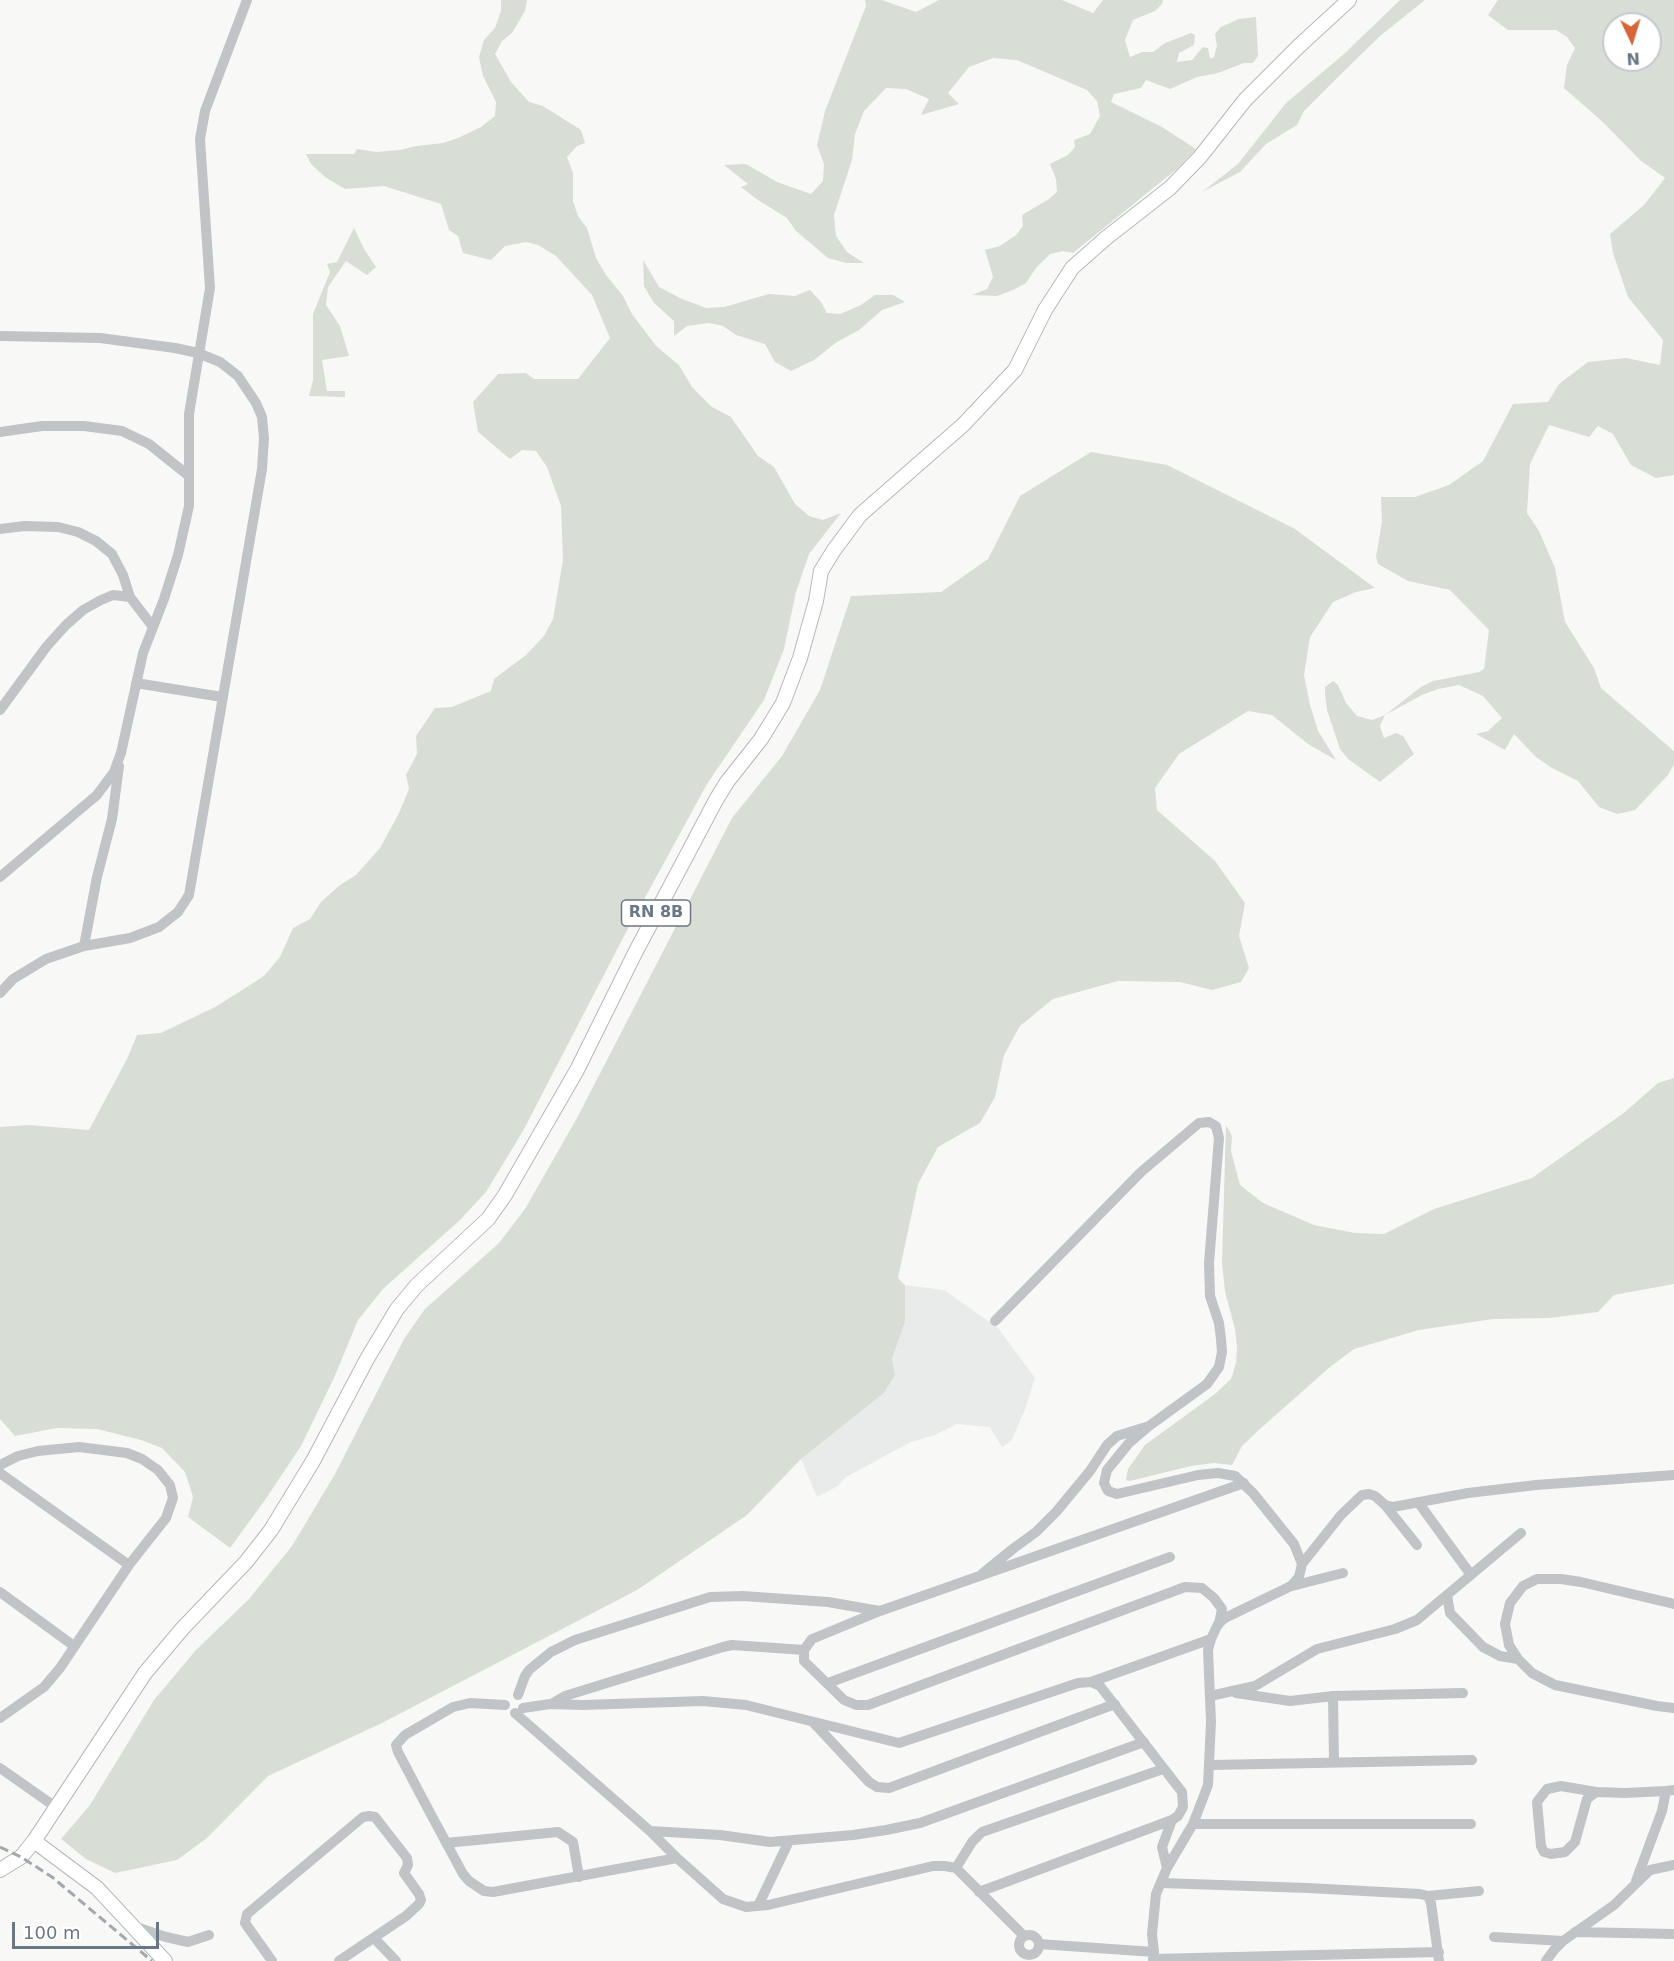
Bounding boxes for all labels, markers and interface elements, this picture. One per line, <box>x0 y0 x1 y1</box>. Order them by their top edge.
north arrow <box>1602 12 1662 72</box>
text: N <box>1626 49 1641 68</box>
road number: RN 8B <box>622 900 690 926</box>
scale bar <box>15 1910 162 1948</box>
text: 100 m <box>23 1922 81 1943</box>

